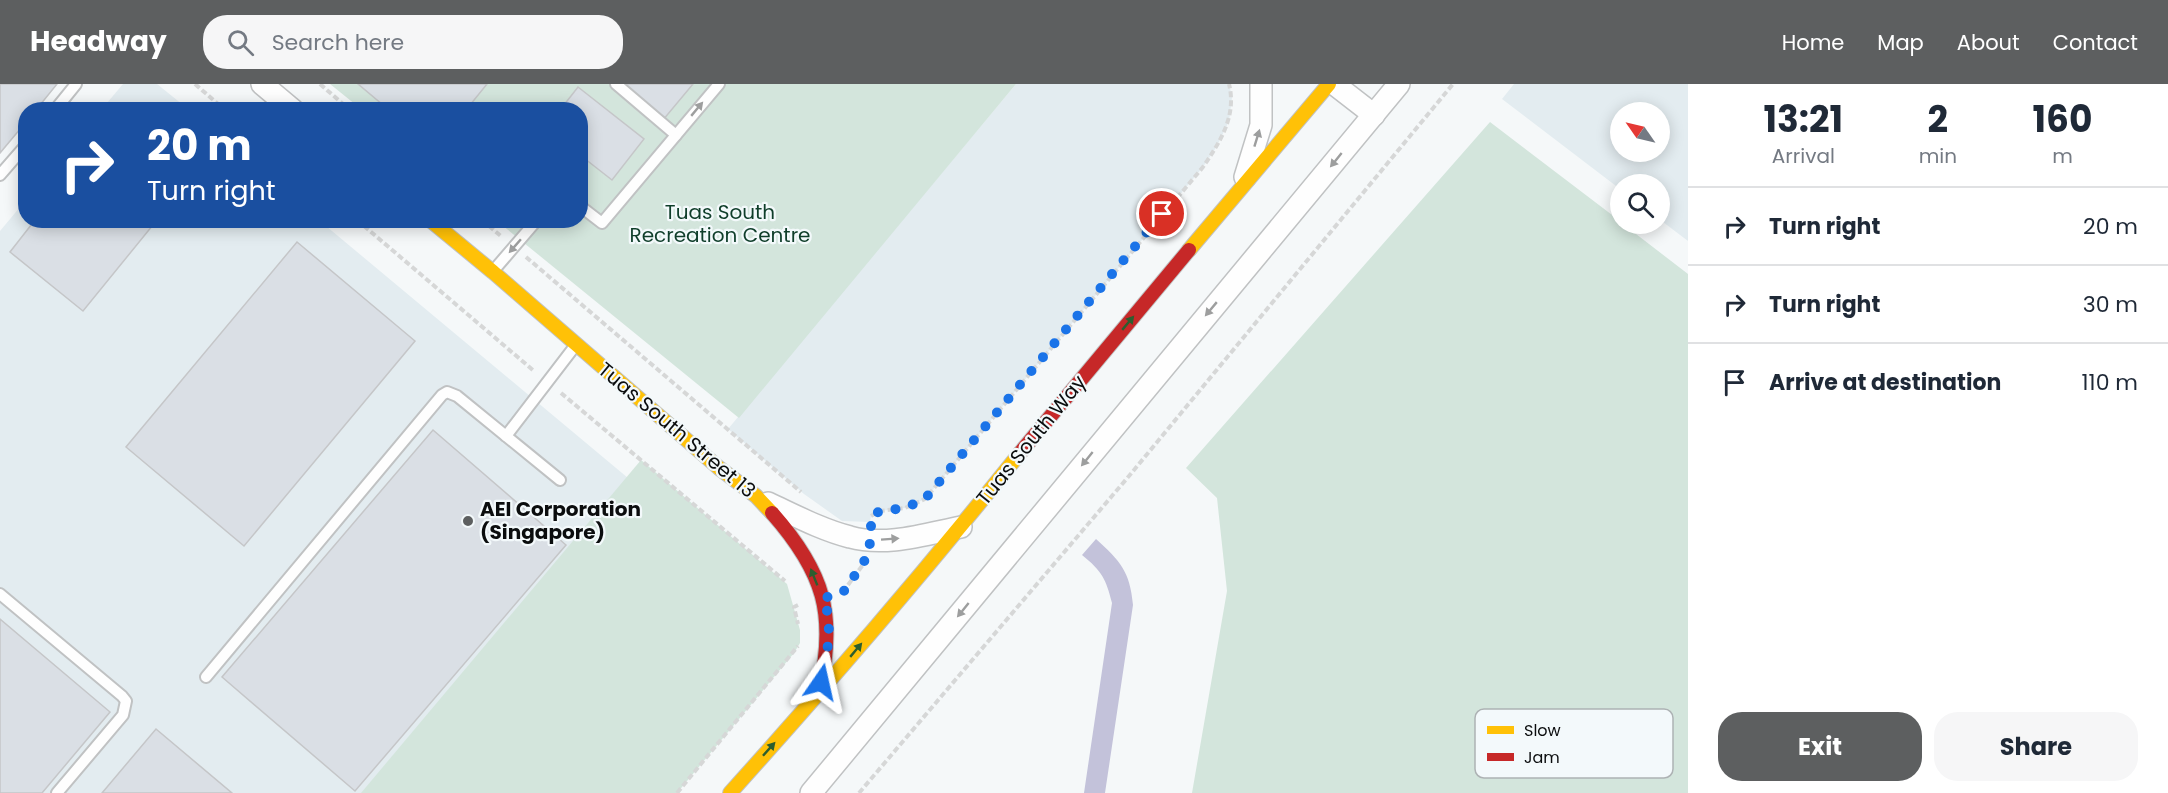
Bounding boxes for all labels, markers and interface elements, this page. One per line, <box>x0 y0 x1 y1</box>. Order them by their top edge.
search box <box>203 15 623 69</box>
text: Headway <box>30 22 167 61</box>
icon: search <box>224 26 257 59</box>
text: Search here <box>272 27 404 58</box>
text: Home <box>1782 28 1844 57</box>
text: Map <box>1877 28 1924 57</box>
text: About <box>1957 28 2020 57</box>
text: Contact <box>2053 28 2138 57</box>
text: 13:21 <box>1764 94 1843 145</box>
text: 2 <box>1928 94 1948 145</box>
text: 160 <box>2033 94 2092 145</box>
one-way arrow <box>690 102 703 117</box>
north arrow <box>1610 102 1670 162</box>
map controls <box>1610 102 1670 234</box>
text: 20 m <box>147 116 252 175</box>
icon: right <box>48 126 126 204</box>
one-way arrow <box>1253 128 1262 146</box>
text: Arrival <box>1772 142 1835 170</box>
text: min <box>1919 142 1957 170</box>
text: m <box>2052 142 2073 170</box>
one-way arrow <box>1330 152 1343 168</box>
text: Turn right <box>147 172 276 209</box>
button: search <box>1610 174 1670 234</box>
pin <box>1136 188 1187 239</box>
icon: arrive <box>1145 197 1178 230</box>
park label: Tuas South Recreation Centre <box>630 198 811 249</box>
icon: right <box>1718 210 1751 243</box>
text: Turn right <box>1769 211 1880 242</box>
text: 20 m <box>2083 211 2138 242</box>
one-way arrow <box>508 238 521 254</box>
icon: right <box>1718 288 1751 321</box>
text: Turn right <box>1769 289 1880 320</box>
text: 30 m <box>2083 289 2138 320</box>
one-way arrow <box>1205 301 1218 316</box>
one-way arrow <box>1121 316 1134 331</box>
street label: Tuas South Street 13 <box>592 356 762 504</box>
icon: arrive <box>1718 366 1751 399</box>
text: Arrive at destination <box>1769 367 2001 398</box>
text: 110 m <box>2082 367 2138 398</box>
street label: Tuas South Way <box>970 369 1092 511</box>
one-way arrow <box>1080 451 1093 467</box>
place label: AEI Corporation (Singapore) <box>480 495 641 546</box>
marker: AEI Corporation (Singapore) <box>461 514 475 528</box>
one-way arrow <box>881 534 900 544</box>
one-way arrow <box>809 567 819 585</box>
one-way arrow <box>956 602 969 618</box>
one-way arrow <box>849 643 862 658</box>
position arrow <box>789 650 853 714</box>
legend <box>1475 709 1673 778</box>
button: Exit <box>1718 712 1922 781</box>
button: Share <box>1934 712 2138 781</box>
text: Slow <box>1524 719 1561 742</box>
one-way arrow <box>762 742 775 757</box>
text: Jam <box>1524 746 1560 769</box>

